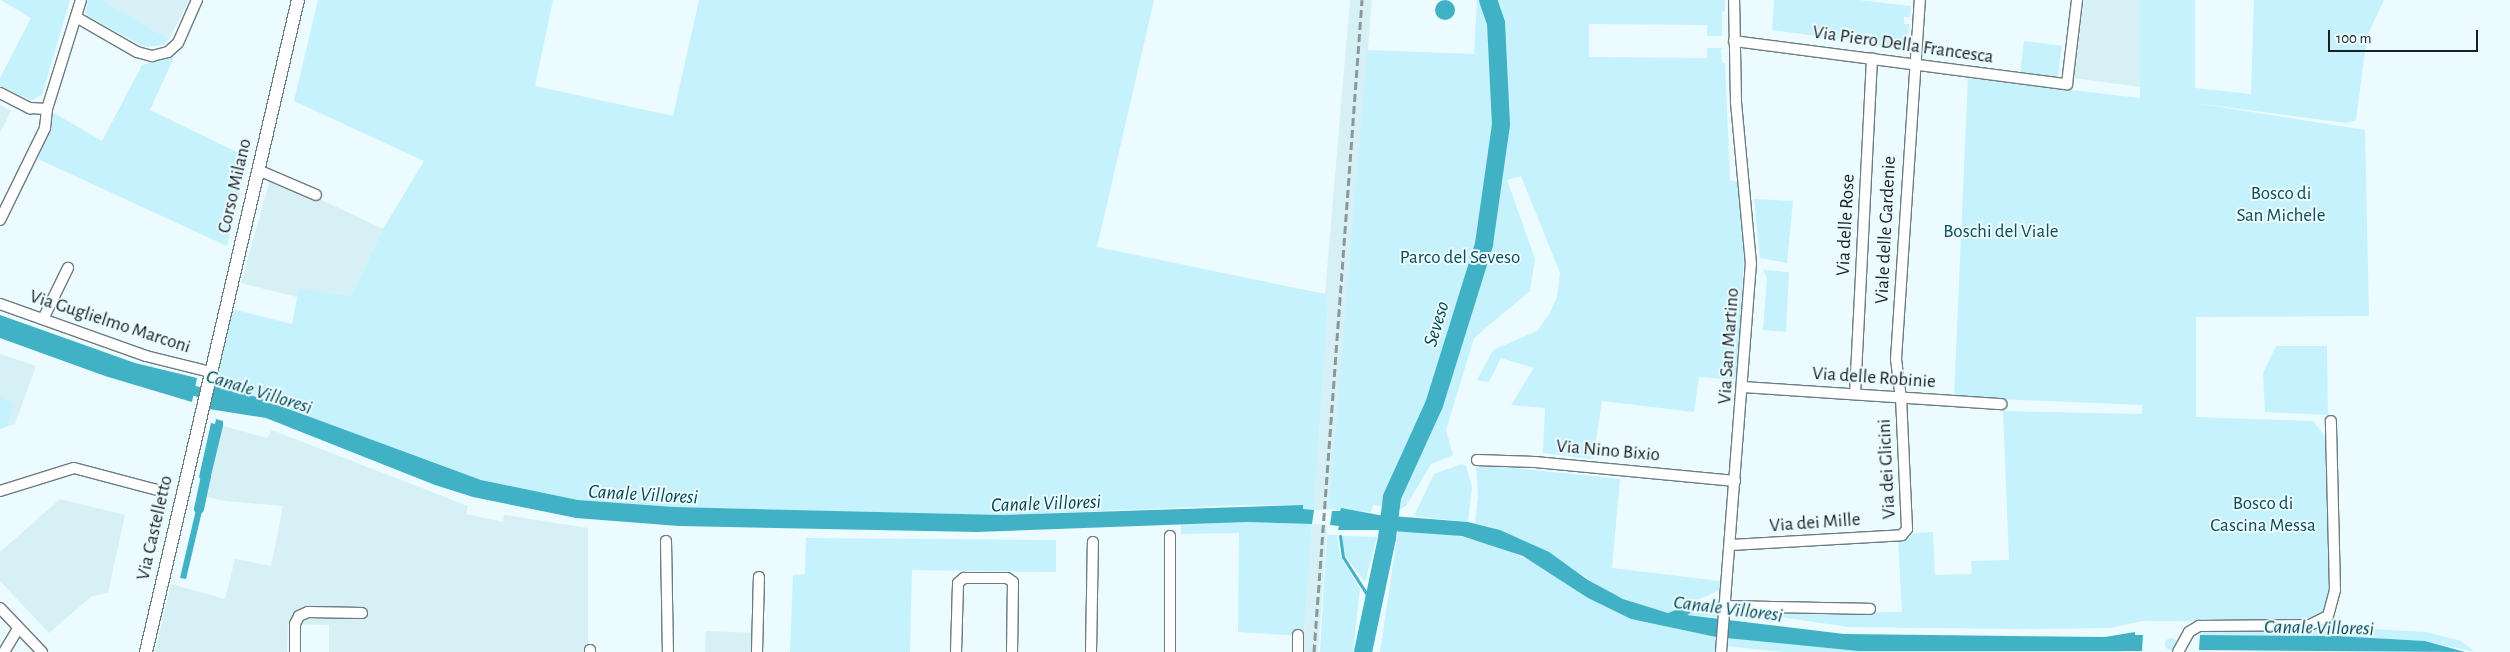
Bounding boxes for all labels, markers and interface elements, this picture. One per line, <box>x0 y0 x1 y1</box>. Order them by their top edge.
scale bar <box>2330 20 2480 52</box>
street label: Via Piero Della Francesca <box>1811 21 1995 69</box>
text: 100 m <box>2336 31 2371 46</box>
street label: Corso Milano <box>213 137 257 235</box>
street label: Viale delle Gardenie <box>1871 155 1901 305</box>
street label: Via delle Rose <box>1832 173 1860 277</box>
park label: Bosco di San Michele <box>2236 183 2326 227</box>
park label: Boschi del Viale <box>1943 221 2059 243</box>
park label: Parco del Seveso <box>1400 247 1520 269</box>
street label: Via Guglielmo Marconi <box>27 285 193 359</box>
street label: Via San Martino <box>1714 287 1744 405</box>
water label: Seveso <box>1419 298 1455 350</box>
street label: Via delle Robinie <box>1811 362 1937 394</box>
water label: Canale Villoresi <box>203 364 315 420</box>
street label: Via dei Glicini <box>1873 418 1901 520</box>
street label: Via Nino Bixio <box>1555 435 1661 467</box>
street label: Via Castelletto <box>132 473 178 583</box>
water label: Canale Villoresi <box>588 480 698 510</box>
water label: Canale Villoresi <box>991 490 1101 518</box>
park label: Bosco di Cascina Messa <box>2210 493 2316 537</box>
street label: Via dei Mille <box>1769 508 1861 538</box>
water label: Canale Villoresi <box>1672 590 1784 628</box>
water label: Canale Villoresi <box>2264 615 2374 641</box>

